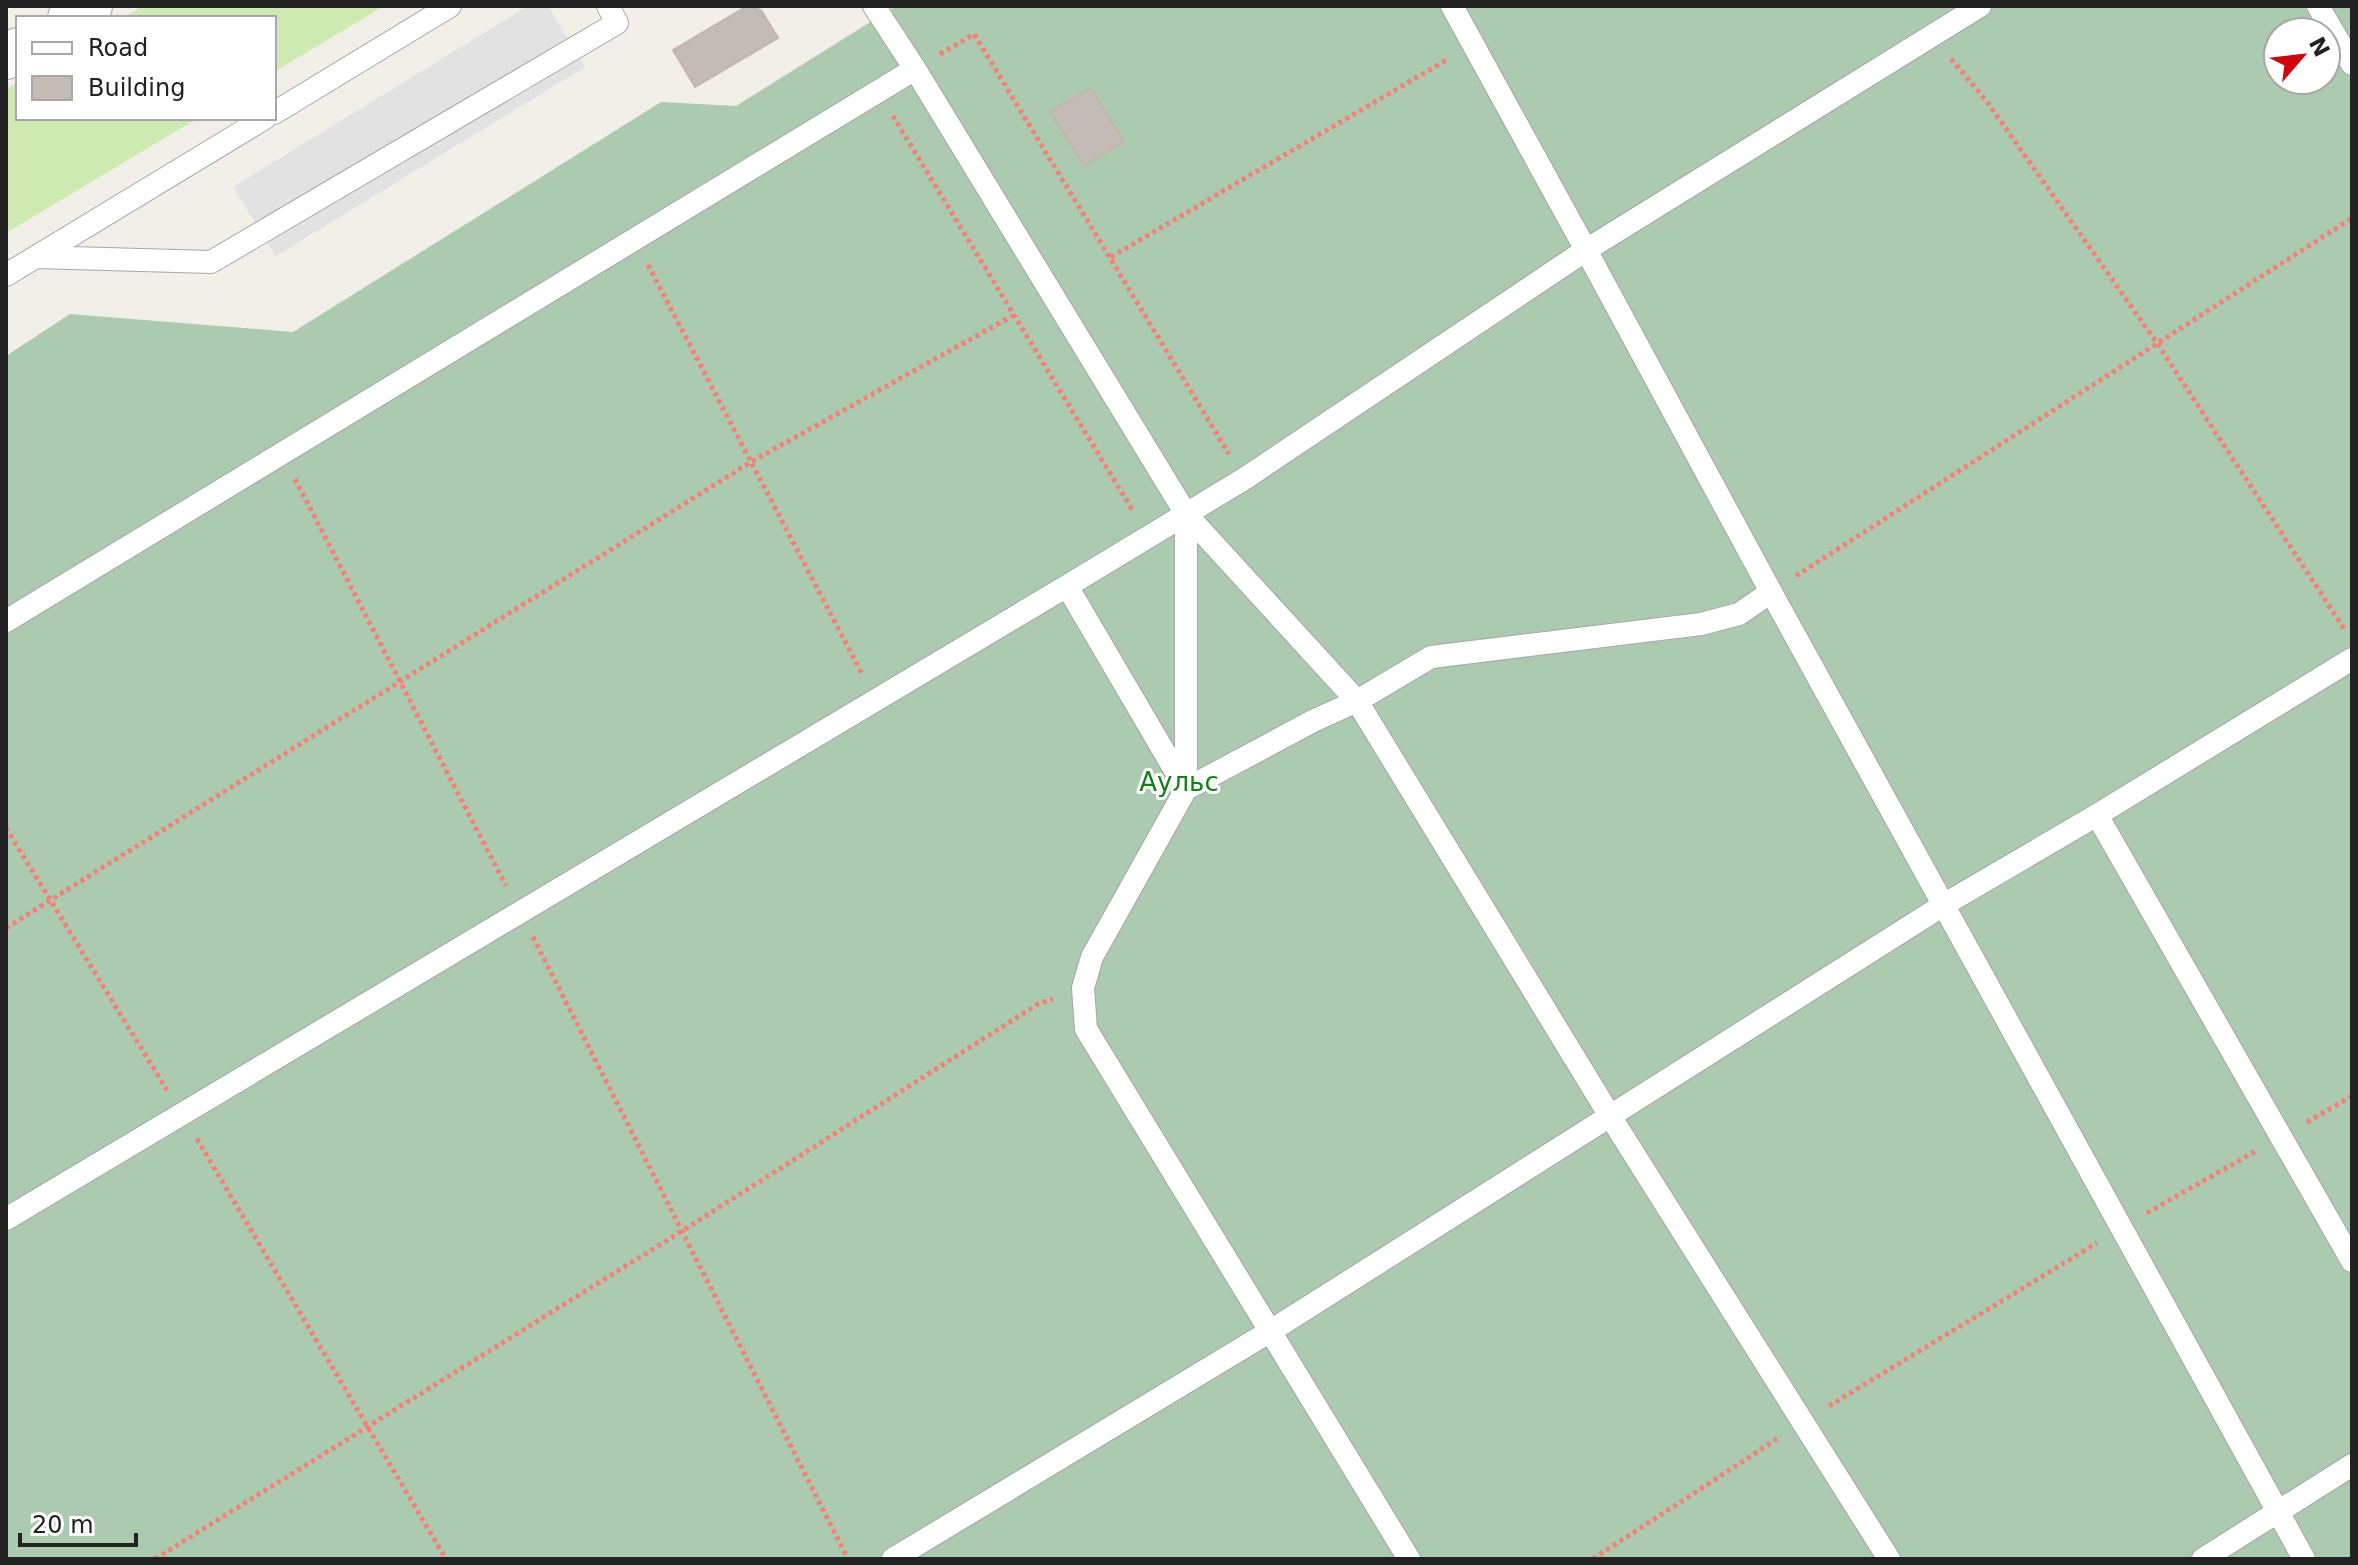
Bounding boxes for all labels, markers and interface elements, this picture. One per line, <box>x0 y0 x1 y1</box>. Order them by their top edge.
legend <box>16 16 276 120</box>
north arrow <box>2262 16 2342 96</box>
text: N <box>2304 33 2335 61</box>
text: Road <box>88 34 148 62</box>
text: Building <box>88 74 185 102</box>
park label: Аульс <box>1139 767 1219 797</box>
scale bar <box>20 1497 136 1547</box>
text: 20 m <box>32 1511 94 1539</box>

